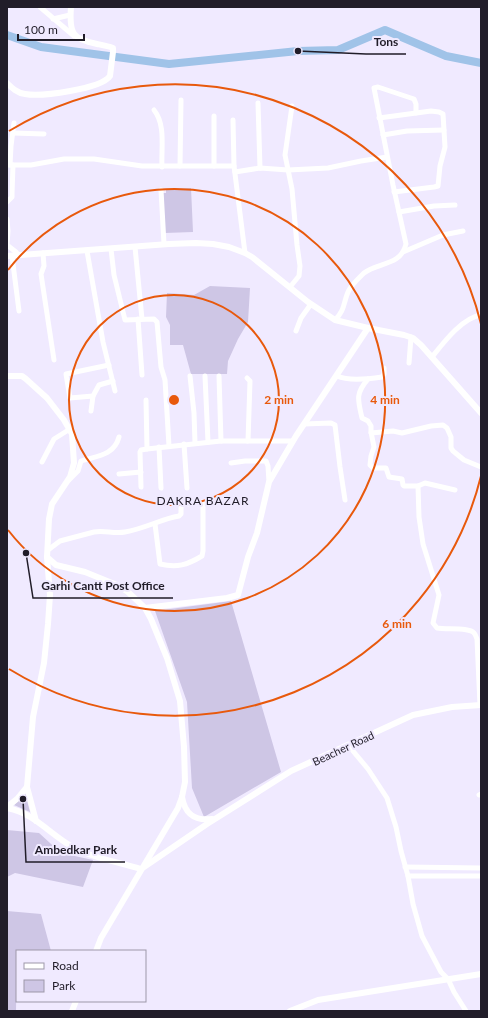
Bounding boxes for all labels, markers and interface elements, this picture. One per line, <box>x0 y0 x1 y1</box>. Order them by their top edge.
scale bar <box>18 16 84 42</box>
text: 100 m <box>24 22 58 37</box>
callout: Tons <box>366 30 406 54</box>
text: Tons <box>374 34 398 49</box>
text: 2 min <box>264 392 294 407</box>
text: 4 min <box>370 392 400 407</box>
centre of rings <box>167 393 181 407</box>
district label: DAKRA BAZAR <box>157 493 249 508</box>
callout: Garhi Cantt Post Office <box>33 574 173 598</box>
text: Garhi Cantt Post Office <box>41 578 165 593</box>
text: 6 min <box>382 616 412 631</box>
street label: Beacher Road <box>310 728 376 768</box>
callout: Ambedkar Park <box>26 838 125 862</box>
text: Ambedkar Park <box>34 842 118 857</box>
legend <box>16 950 146 1002</box>
text: Road <box>52 958 79 973</box>
text: Park <box>52 978 76 993</box>

